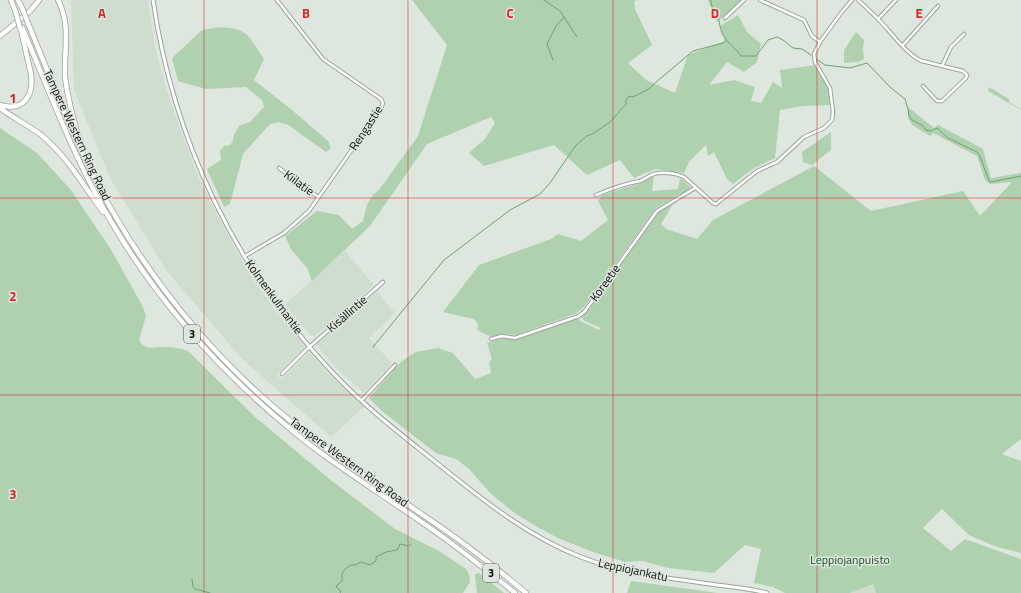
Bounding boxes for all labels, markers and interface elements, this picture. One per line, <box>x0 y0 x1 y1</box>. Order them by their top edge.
text: A <box>98 3 106 23</box>
text: B <box>302 3 310 23</box>
text: C <box>506 3 514 23</box>
text: D <box>711 3 719 23</box>
text: E <box>915 3 923 23</box>
street label: Tampere Western Ring Road <box>39 66 116 204</box>
text: 1 <box>9 88 17 108</box>
street label: Rengastie <box>344 101 387 154</box>
street label: Kiilatie <box>280 165 319 200</box>
street label: Kolmenkulmantie <box>241 255 308 338</box>
street label: Koreetie <box>585 260 625 305</box>
text: 2 <box>9 286 17 306</box>
street label: Kisällintie <box>322 291 371 337</box>
road number: 3 <box>184 325 200 343</box>
street label: Tampere Western Ring Road <box>286 412 413 511</box>
text: 3 <box>9 484 17 504</box>
park label: Leppiojanpuisto <box>810 550 890 569</box>
street label: Leppiojankatu <box>597 553 670 586</box>
road number: 3 <box>483 564 499 582</box>

